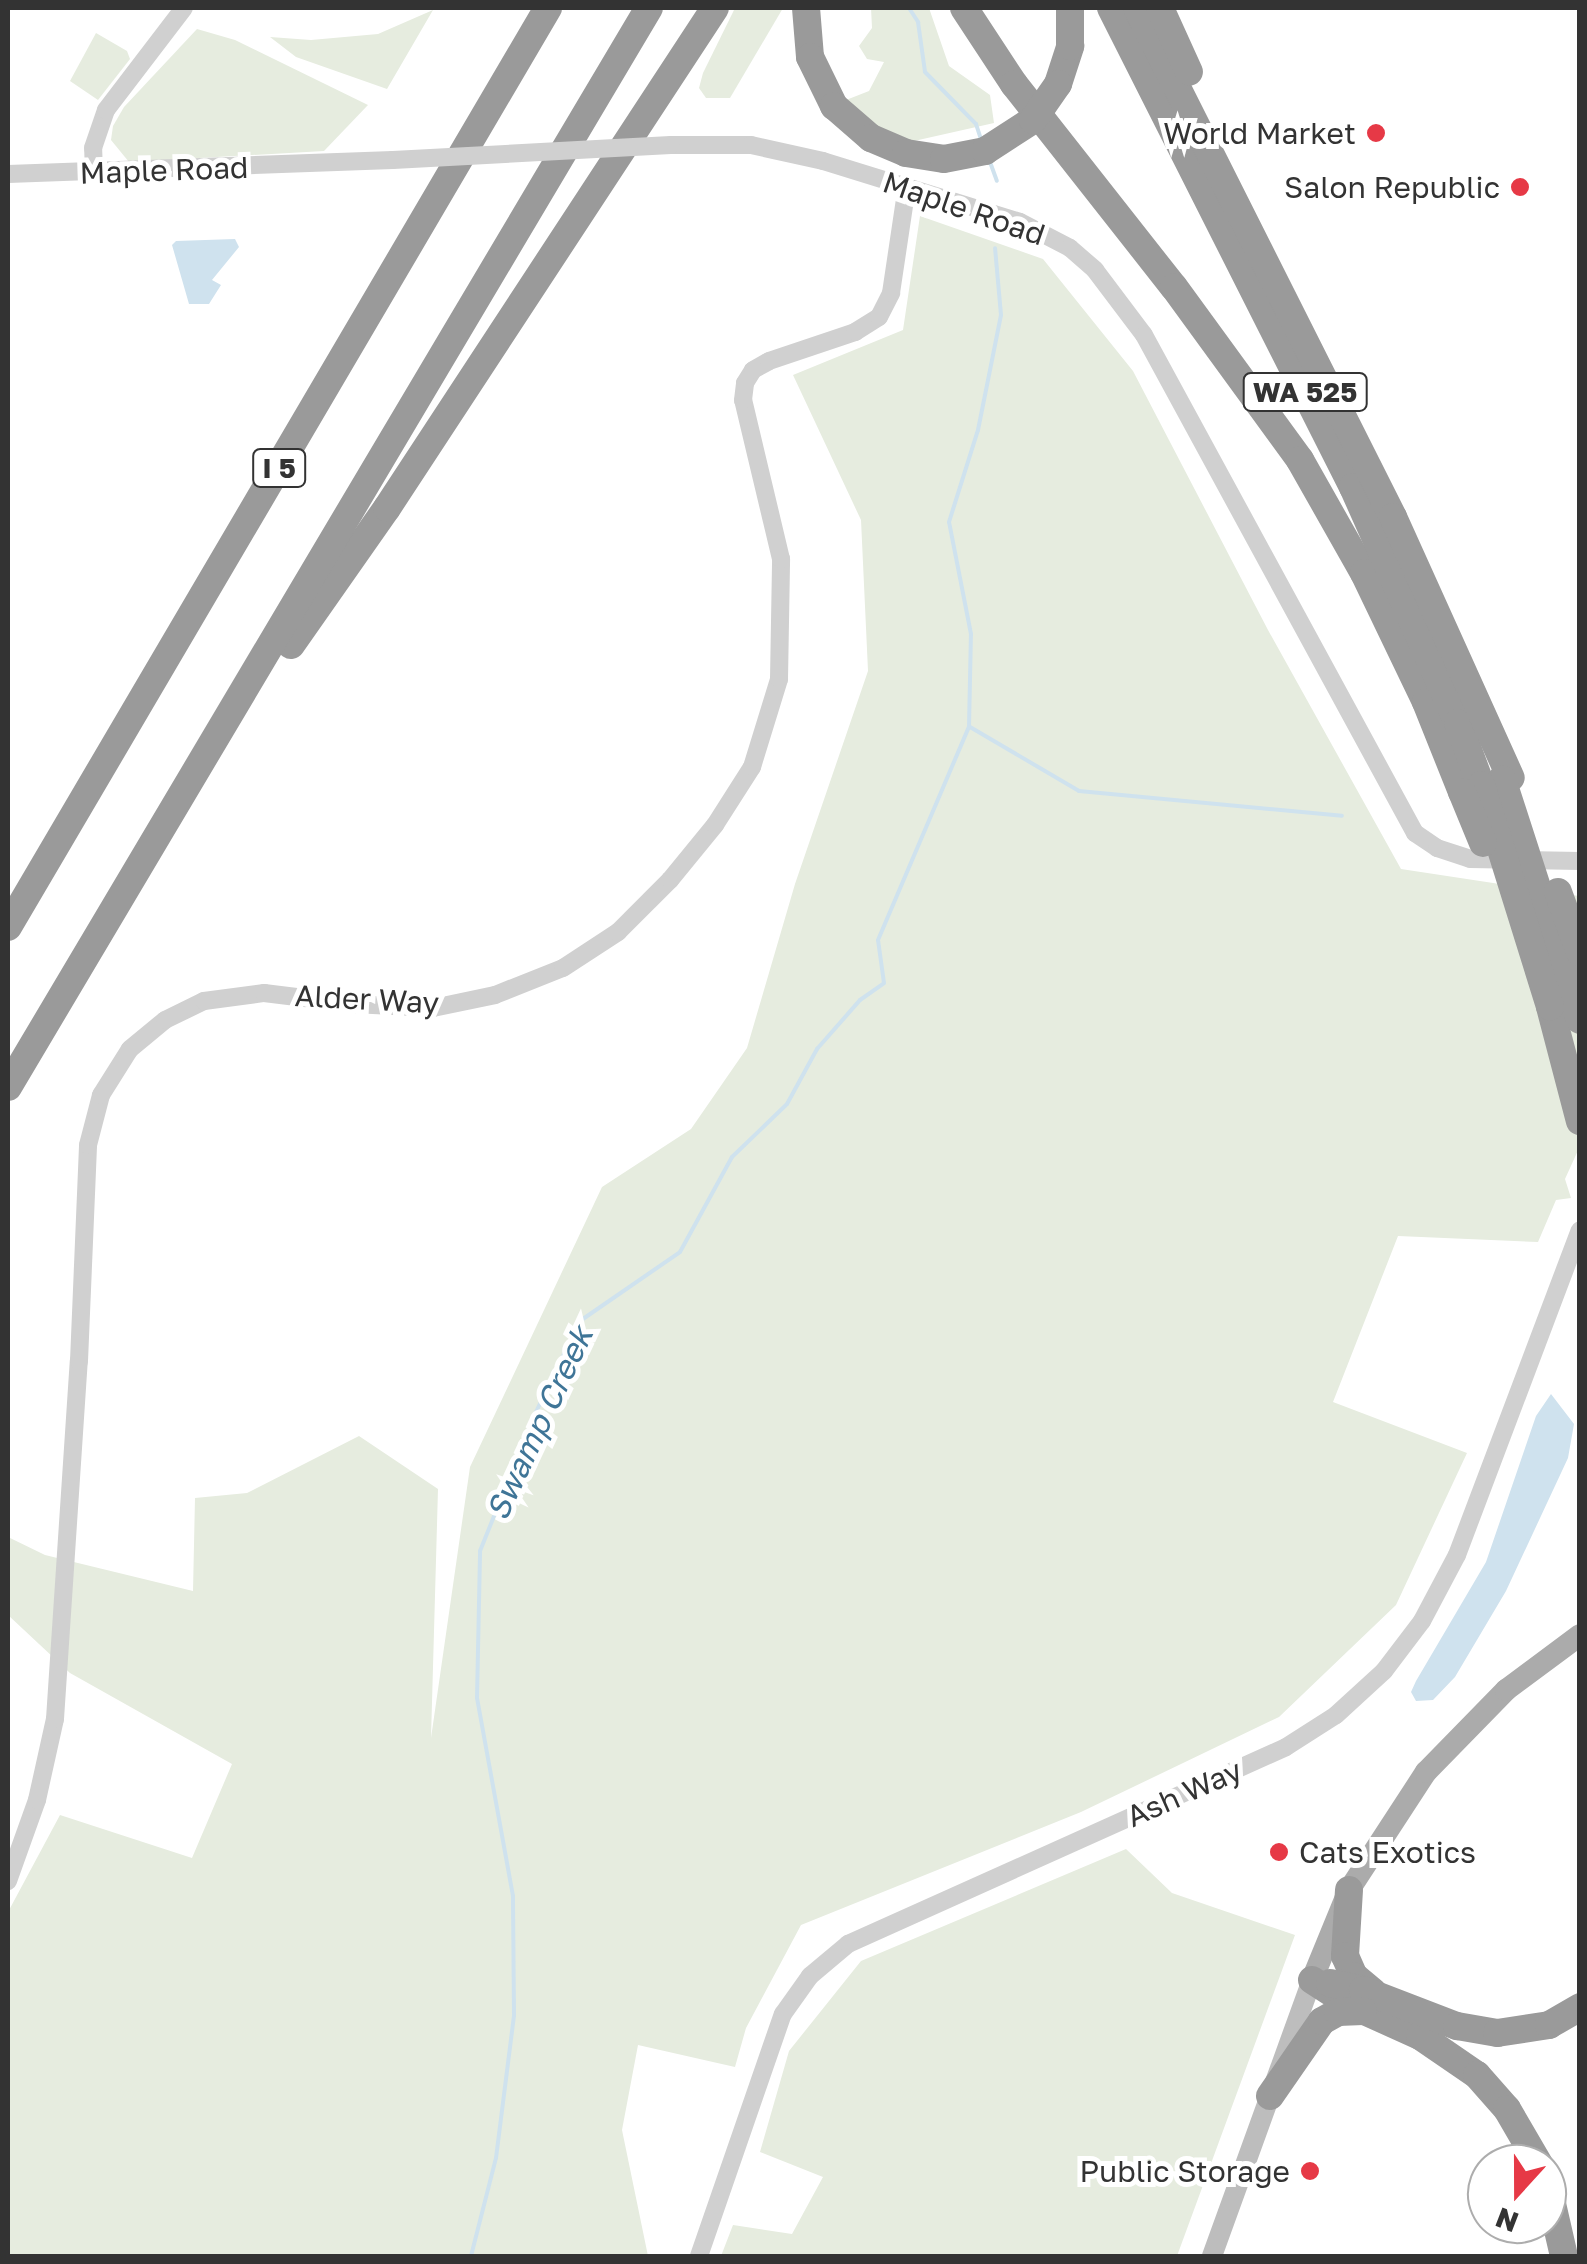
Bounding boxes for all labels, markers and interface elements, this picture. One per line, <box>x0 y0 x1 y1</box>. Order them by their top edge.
place label: World Market <box>1163 115 1356 151</box>
marker: World Market <box>1365 122 1387 144</box>
street label: Maple Road <box>79 149 249 191</box>
street label: Maple Road <box>878 163 1050 253</box>
place label: Salon Republic <box>1284 169 1500 205</box>
marker: Salon Republic <box>1509 176 1531 198</box>
road number: WA 525 <box>1242 369 1368 415</box>
road number: I 5 <box>252 445 306 491</box>
street label: Alder Way <box>294 977 440 1021</box>
water label: Swamp Creek <box>478 1320 600 1526</box>
street label: Ash Way <box>1121 1752 1247 1834</box>
place label: Cats Exotics <box>1299 1834 1476 1870</box>
marker: Cats Exotics <box>1268 1841 1290 1863</box>
north arrow <box>1467 2144 1567 2244</box>
place label: Public Storage <box>1079 2153 1290 2189</box>
marker: Public Storage <box>1299 2160 1321 2182</box>
text: N <box>1491 2201 1523 2240</box>

